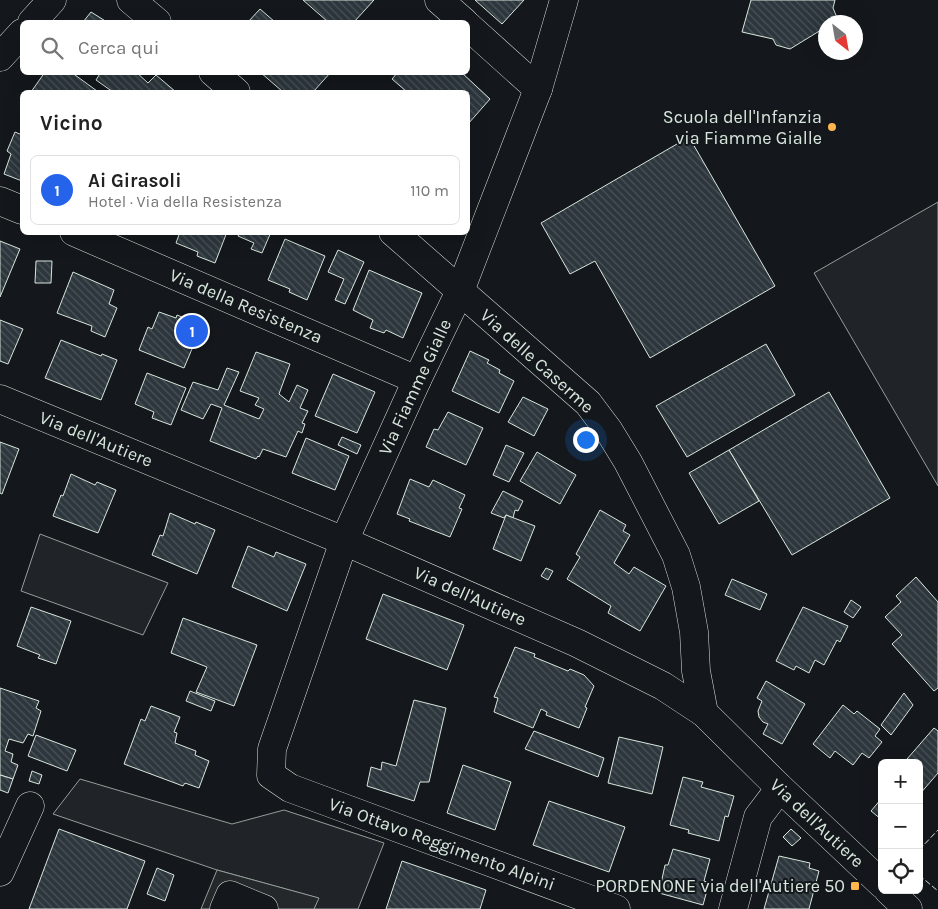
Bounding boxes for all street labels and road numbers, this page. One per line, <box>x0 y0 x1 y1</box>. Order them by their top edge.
street label: Via della Resistenza <box>166 264 326 348</box>
street label: Via delle Caserme <box>476 304 598 418</box>
street label: Via Fiamme Gialle <box>374 315 456 459</box>
street label: Via dell'Autiere <box>36 406 156 472</box>
street label: Via dell'Autiere <box>410 561 530 631</box>
street label: Via dell'Autiere <box>765 774 869 872</box>
street label: Via Ottavo Reggimento Alpini <box>326 793 558 895</box>

